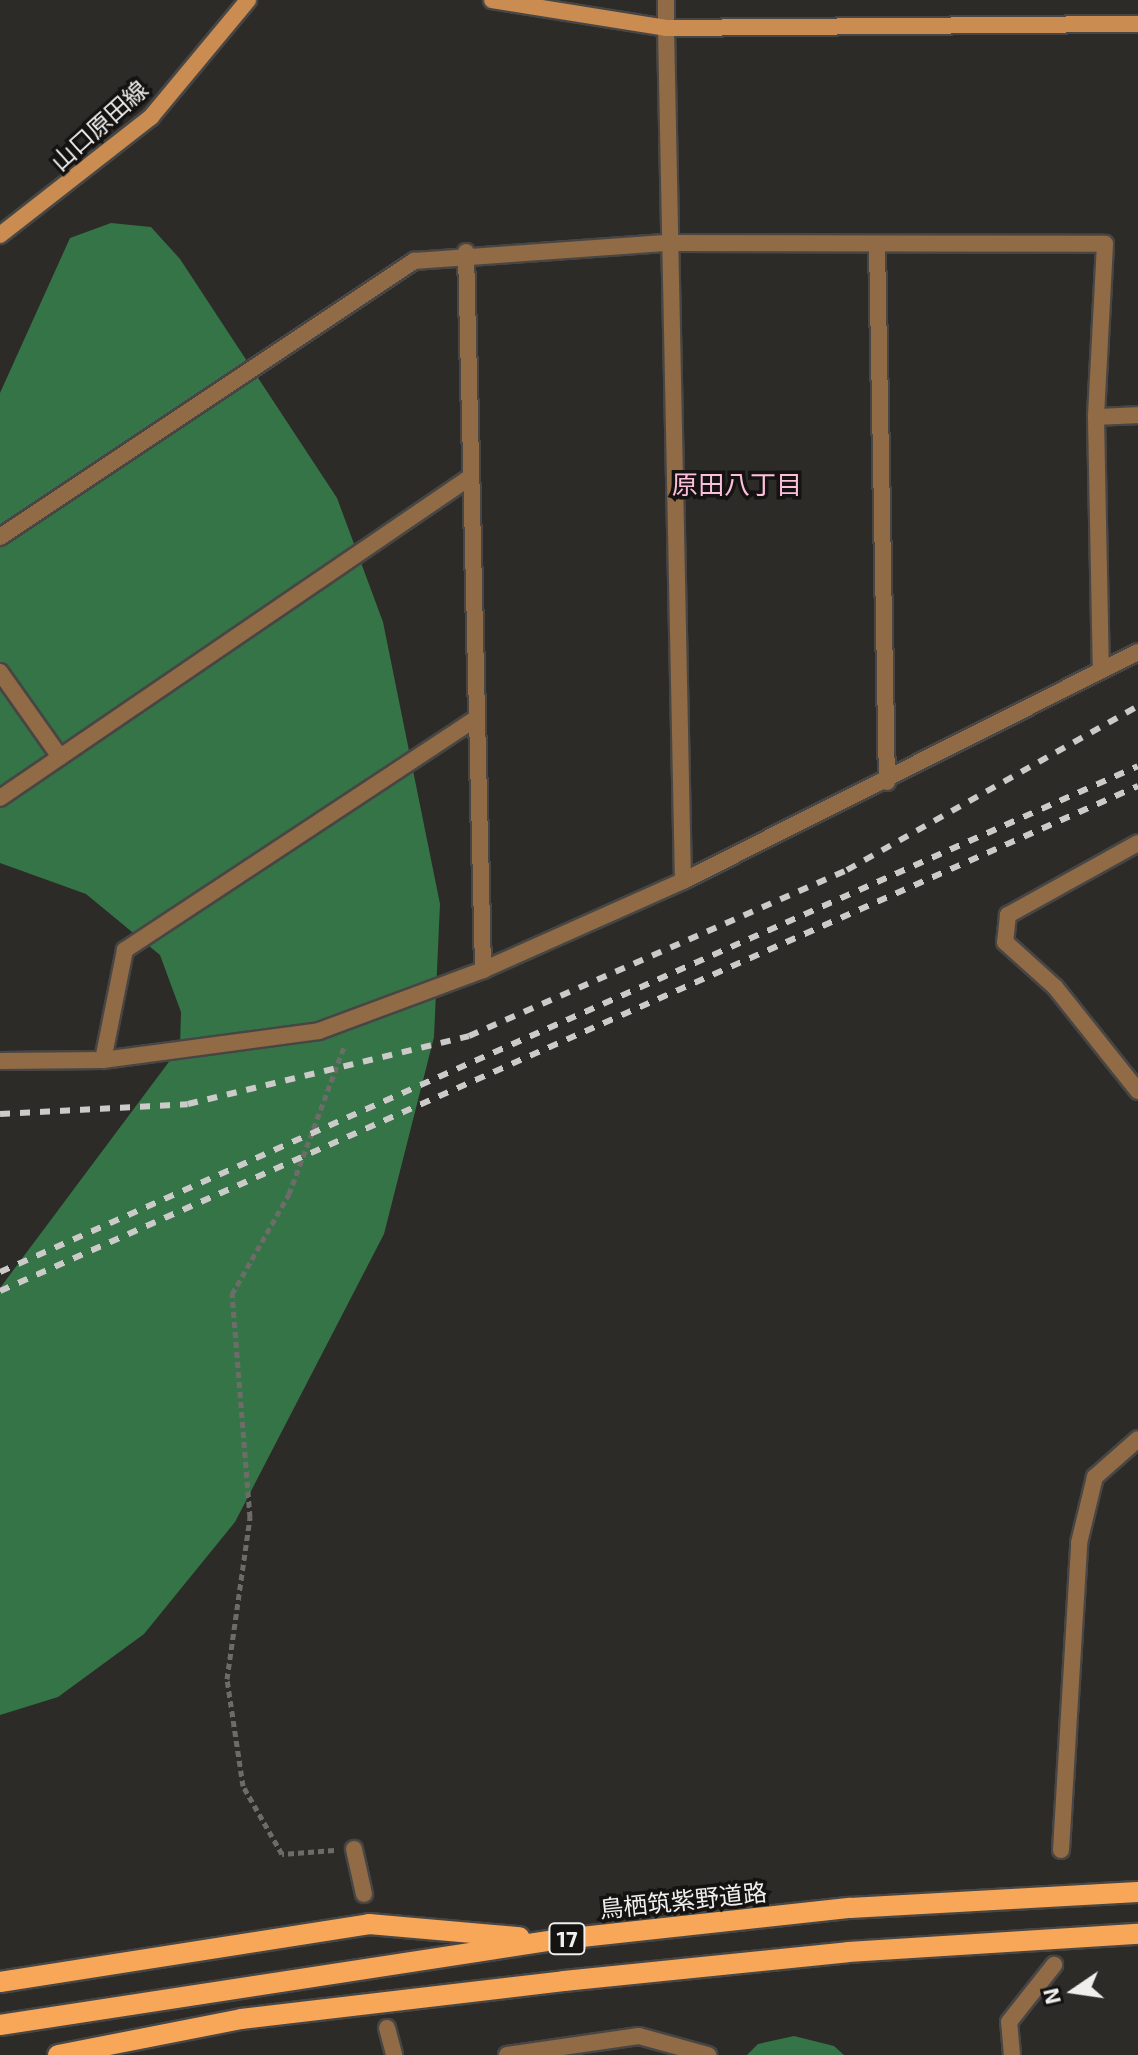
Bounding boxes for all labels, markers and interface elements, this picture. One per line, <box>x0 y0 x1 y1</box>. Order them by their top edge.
street label: 山口原田線 <box>45 74 153 176</box>
district label: 原田八丁目 <box>672 468 802 500</box>
street label: 鳥栖筑紫野道路 <box>598 1877 768 1923</box>
road number: 17 <box>547 1921 587 1957</box>
north arrow <box>1034 1951 1114 2031</box>
text: N <box>1036 1986 1065 2007</box>

